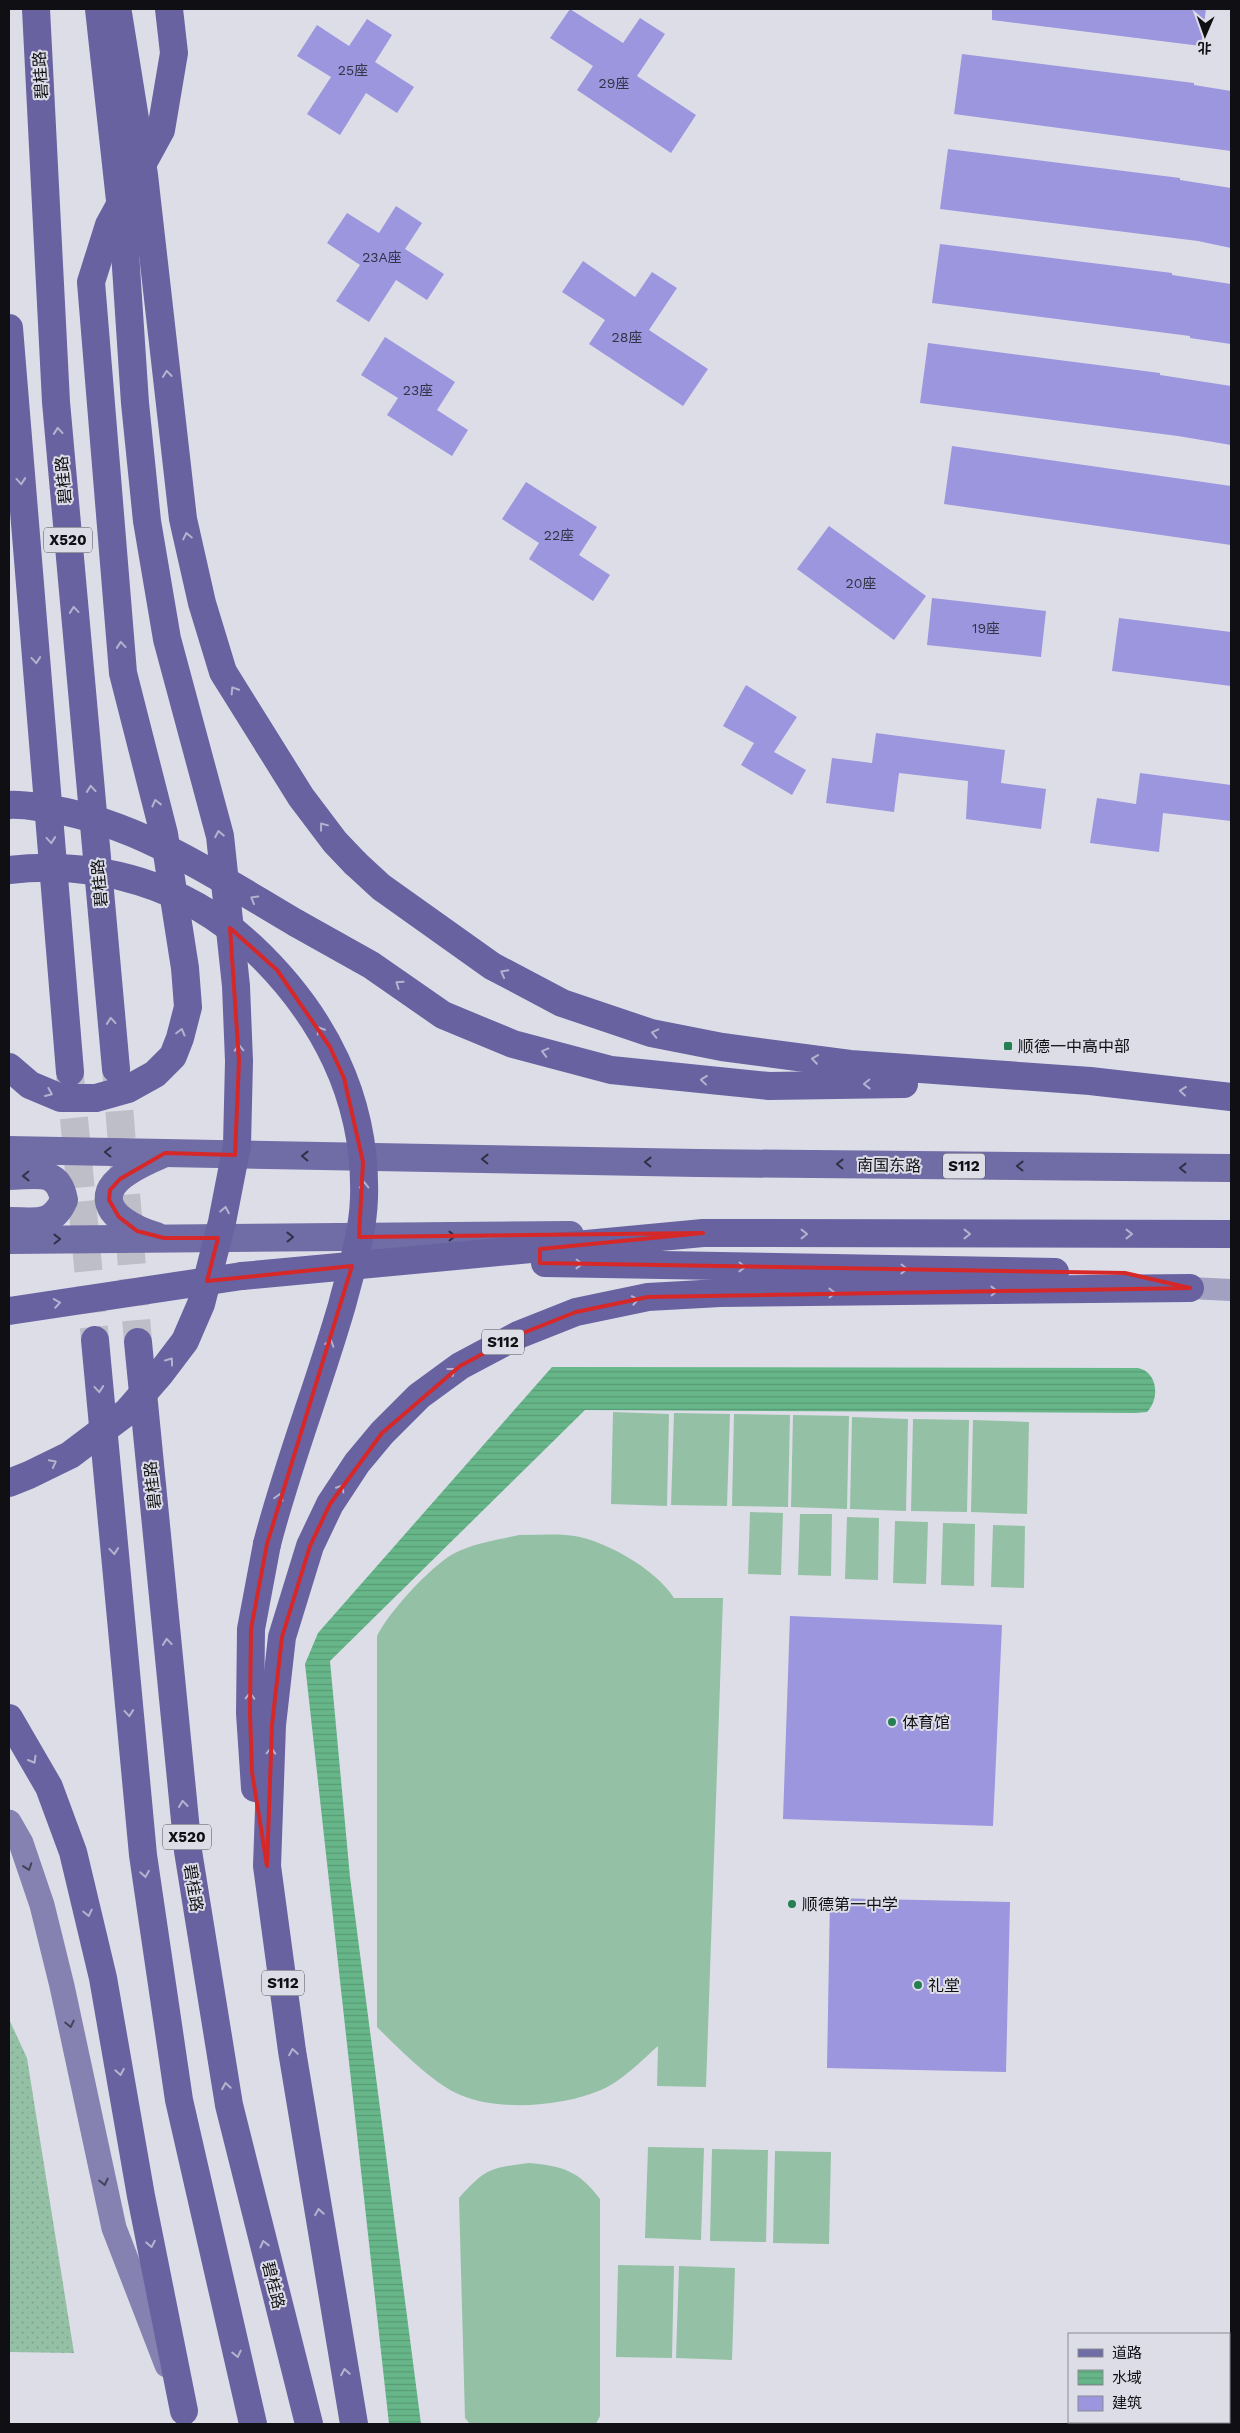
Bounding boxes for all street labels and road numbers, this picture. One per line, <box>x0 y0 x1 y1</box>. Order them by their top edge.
street label: 碧桂路 <box>30 51 51 99</box>
street label: 碧桂路 <box>52 455 75 505</box>
road number: X520 <box>44 528 92 552</box>
street label: 碧桂路 <box>88 858 111 908</box>
road number: S112 <box>943 1154 985 1178</box>
street label: 南国东路 <box>857 1155 921 1176</box>
road number: S112 <box>482 1330 524 1354</box>
street label: 碧桂路 <box>141 1460 164 1510</box>
road number: X520 <box>163 1824 211 1850</box>
street label: 碧桂路 <box>180 1863 207 1913</box>
road number: S112 <box>262 1970 304 1996</box>
street label: 碧桂路 <box>258 2260 289 2311</box>

